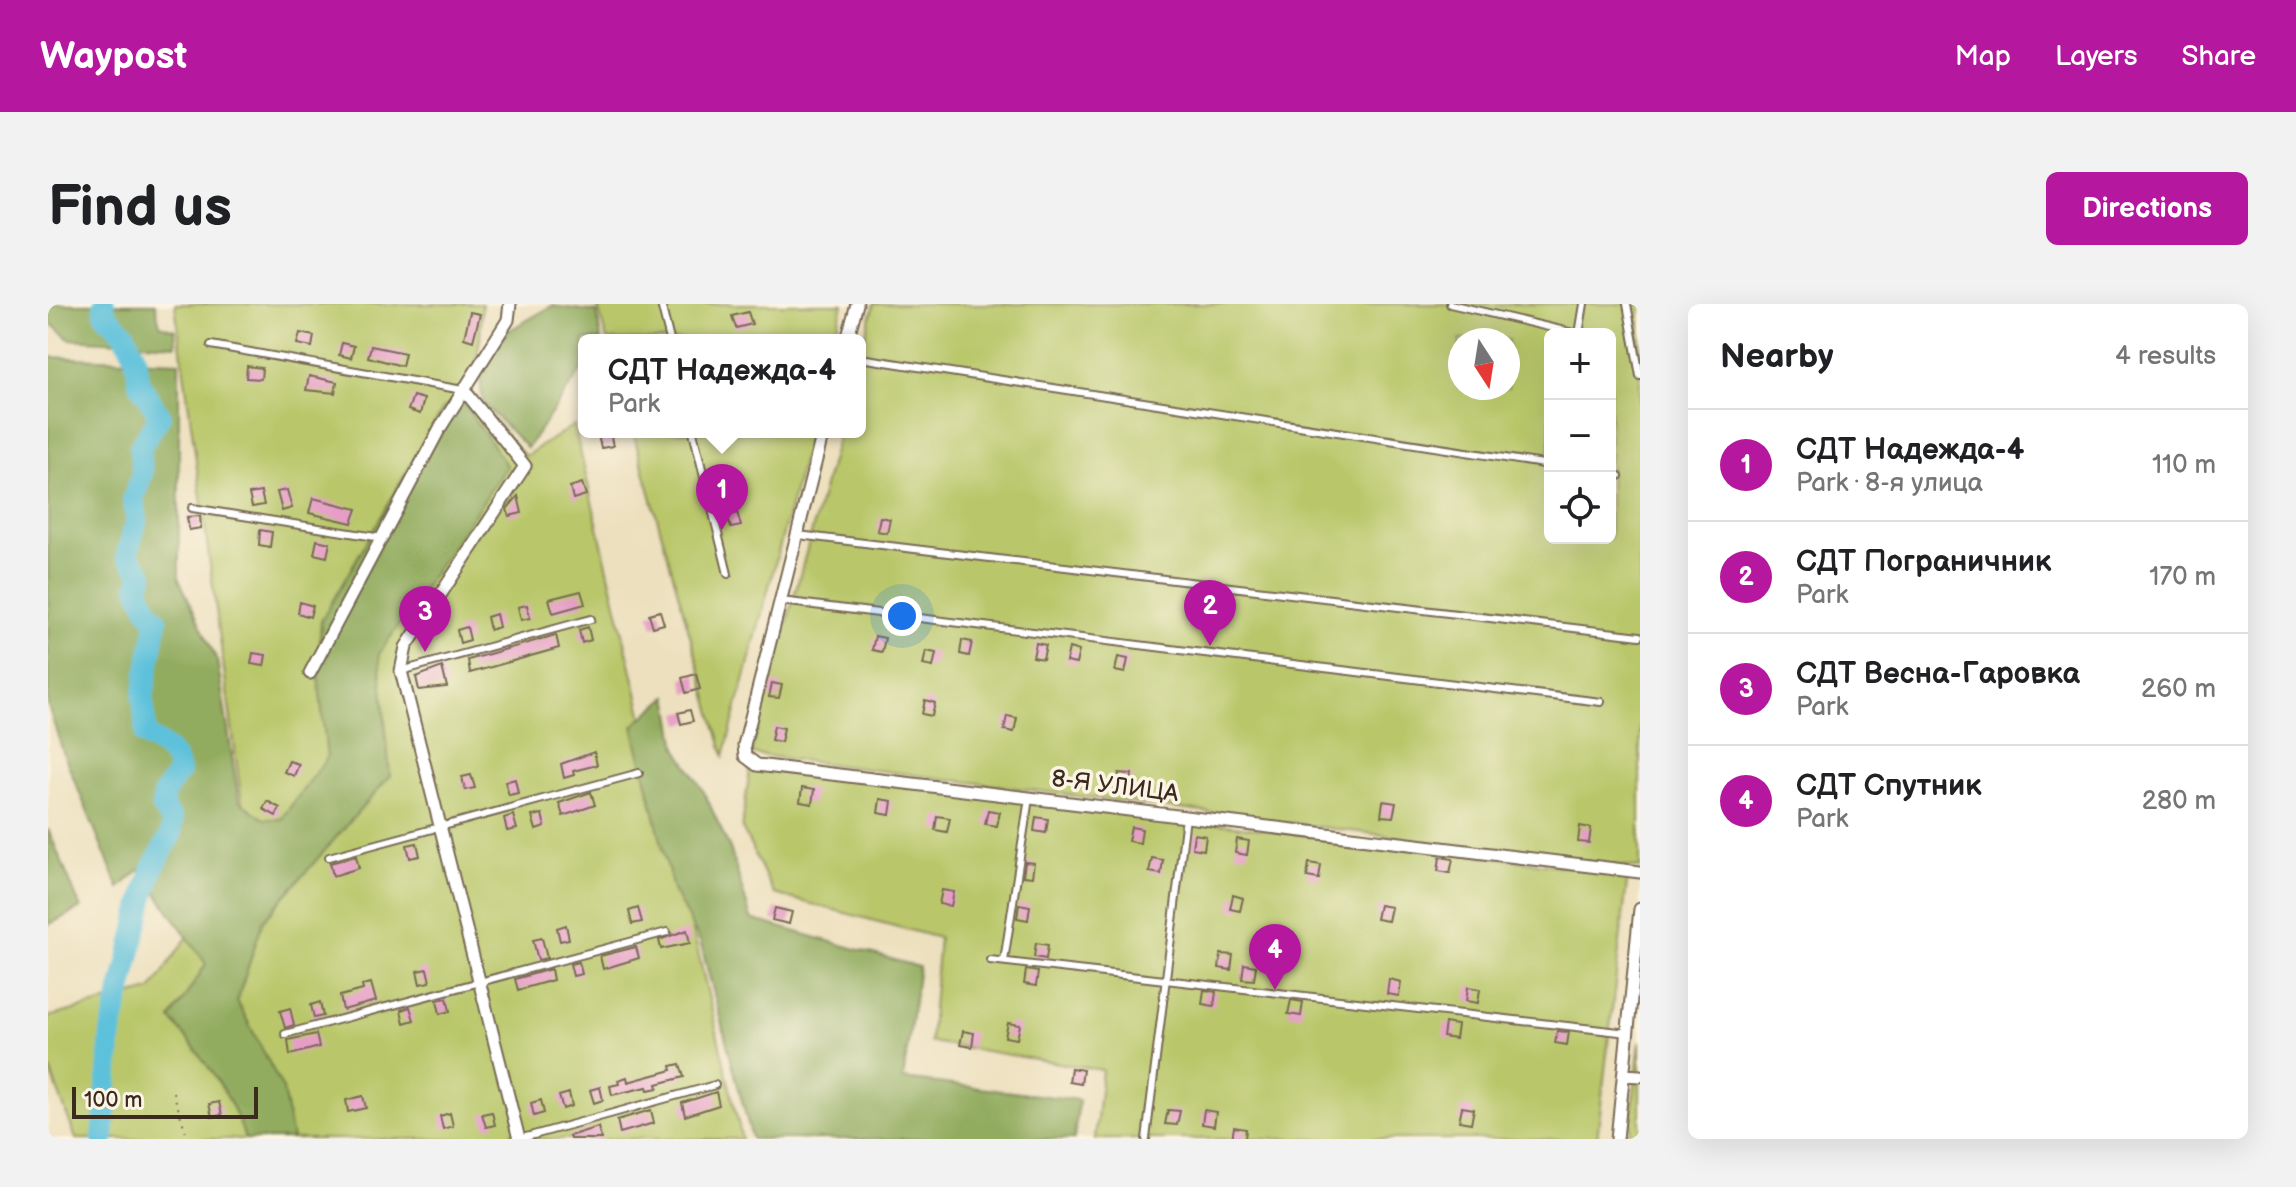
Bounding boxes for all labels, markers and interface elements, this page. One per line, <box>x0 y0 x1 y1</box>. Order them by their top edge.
text: Waypost <box>40 34 187 79</box>
text: Map <box>1955 40 2011 73</box>
text: Layers <box>2055 40 2138 73</box>
text: Share <box>2182 40 2256 73</box>
button: Directions <box>2046 172 2248 245</box>
text: Find us <box>48 175 232 242</box>
north arrow <box>1448 328 1520 400</box>
map controls <box>1544 328 1616 544</box>
button: + <box>1544 328 1616 400</box>
popup <box>578 334 866 438</box>
text: Nearby <box>1720 336 1834 377</box>
text: 4 results <box>2115 341 2216 372</box>
text: СДТ Надежда-4 <box>608 353 836 389</box>
text: Park <box>608 389 660 420</box>
button: − <box>1544 400 1616 472</box>
text: СДТ Надежда-4 <box>1796 432 2024 468</box>
text: 1 <box>1741 450 1751 481</box>
text: 110 m <box>2152 450 2216 481</box>
pin: 1 <box>696 464 748 530</box>
text: Park · 8-я улица <box>1796 468 1983 499</box>
button: locate <box>1544 472 1616 544</box>
text: СДТ Пограничник <box>1796 544 2051 580</box>
text: 2 <box>1738 562 1754 593</box>
text: 170 m <box>2149 562 2216 593</box>
pin: 2 <box>1184 580 1236 646</box>
text: Park <box>1796 580 1848 611</box>
pin: 3 <box>399 586 451 652</box>
your location <box>882 596 922 636</box>
text: СДТ Весна-Гаровка <box>1796 656 2080 692</box>
text: 3 <box>1738 674 1754 705</box>
text: 260 m <box>2141 674 2216 705</box>
text: Park <box>1796 692 1848 723</box>
street label: 8-Я УЛИЦА <box>1050 764 1181 808</box>
text: СДТ Спутник <box>1796 768 1982 804</box>
text: 4 <box>1738 786 1754 817</box>
text: 280 m <box>2142 786 2216 817</box>
text: Park <box>1796 804 1848 835</box>
pin: 4 <box>1249 924 1301 990</box>
scale bar <box>72 1083 258 1119</box>
text: 100 m <box>84 1087 143 1114</box>

